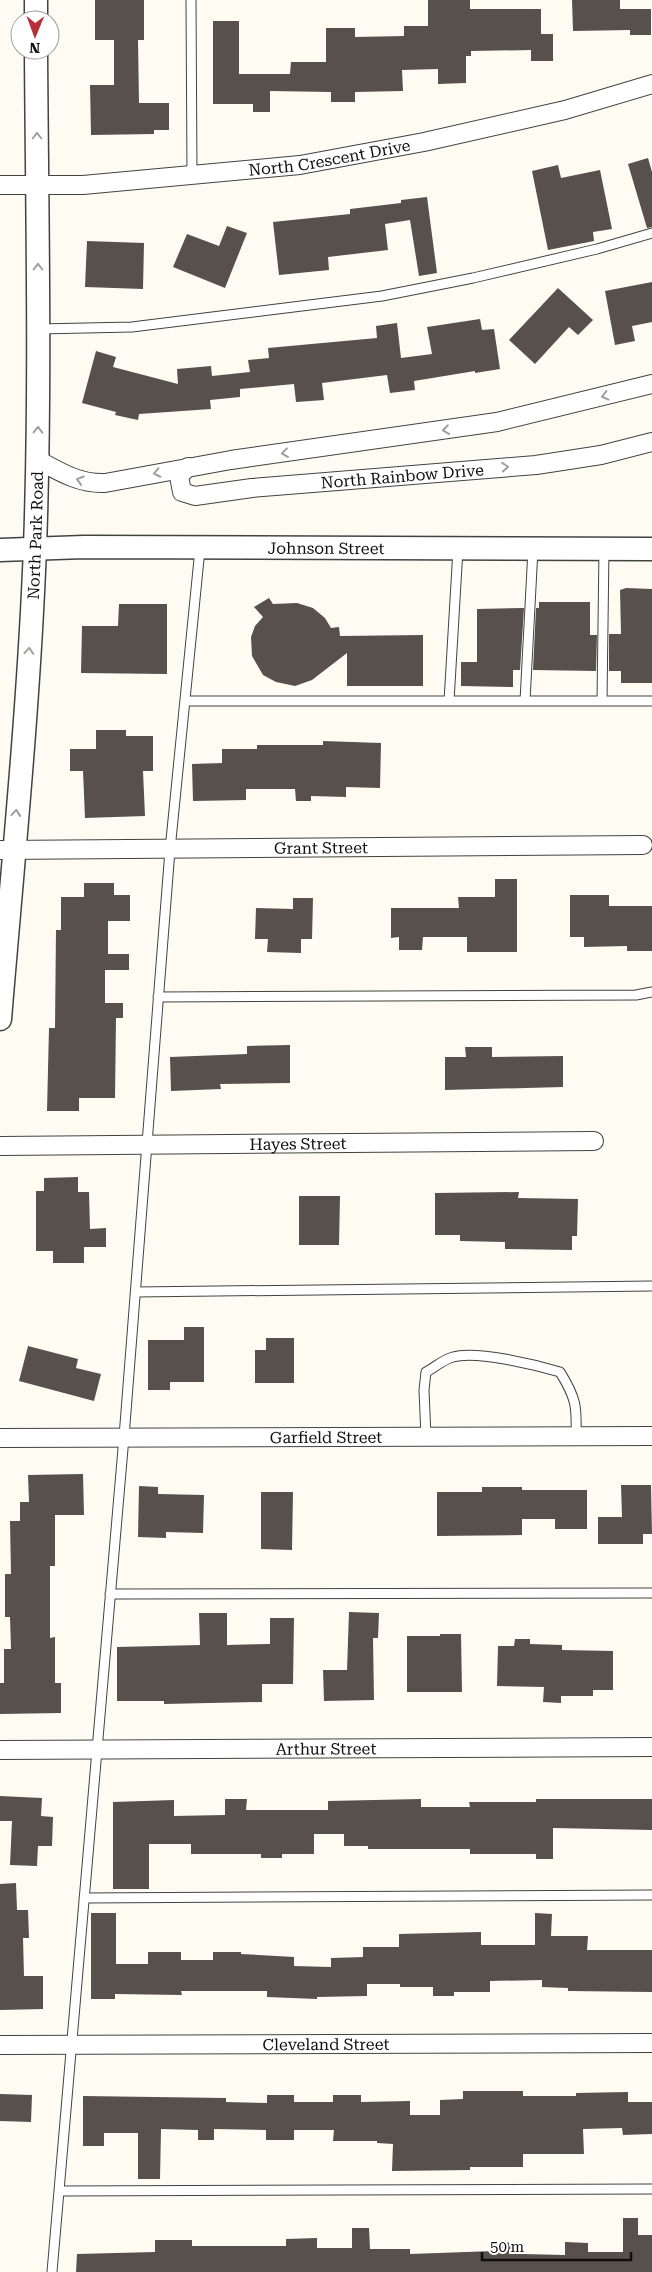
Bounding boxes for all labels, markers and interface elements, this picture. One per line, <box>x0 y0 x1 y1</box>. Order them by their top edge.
north arrow <box>10 10 60 60</box>
text: N <box>29 40 40 56</box>
one-way arrow <box>32 131 42 139</box>
street label: North Crescent Drive <box>247 135 412 179</box>
one-way arrow <box>33 263 43 270</box>
one-way arrow <box>600 390 609 401</box>
one-way arrow <box>442 424 450 435</box>
one-way arrow <box>33 425 43 433</box>
one-way arrow <box>281 447 289 457</box>
street label: North Rainbow Drive <box>320 460 485 492</box>
one-way arrow <box>501 462 509 473</box>
one-way arrow <box>152 467 161 478</box>
street label: North Park Road <box>23 471 47 600</box>
one-way arrow <box>76 476 84 486</box>
street label: Johnson Street <box>267 538 385 558</box>
one-way arrow <box>23 647 34 655</box>
one-way arrow <box>11 809 22 817</box>
street label: Grant Street <box>274 838 368 857</box>
street label: Hayes Street <box>249 1134 347 1153</box>
street label: Garfield Street <box>270 1427 382 1447</box>
street label: Arthur Street <box>276 1739 376 1758</box>
street label: Cleveland Street <box>263 2034 389 2054</box>
scale bar <box>482 2230 631 2262</box>
text: 50 m <box>490 2238 525 2256</box>

